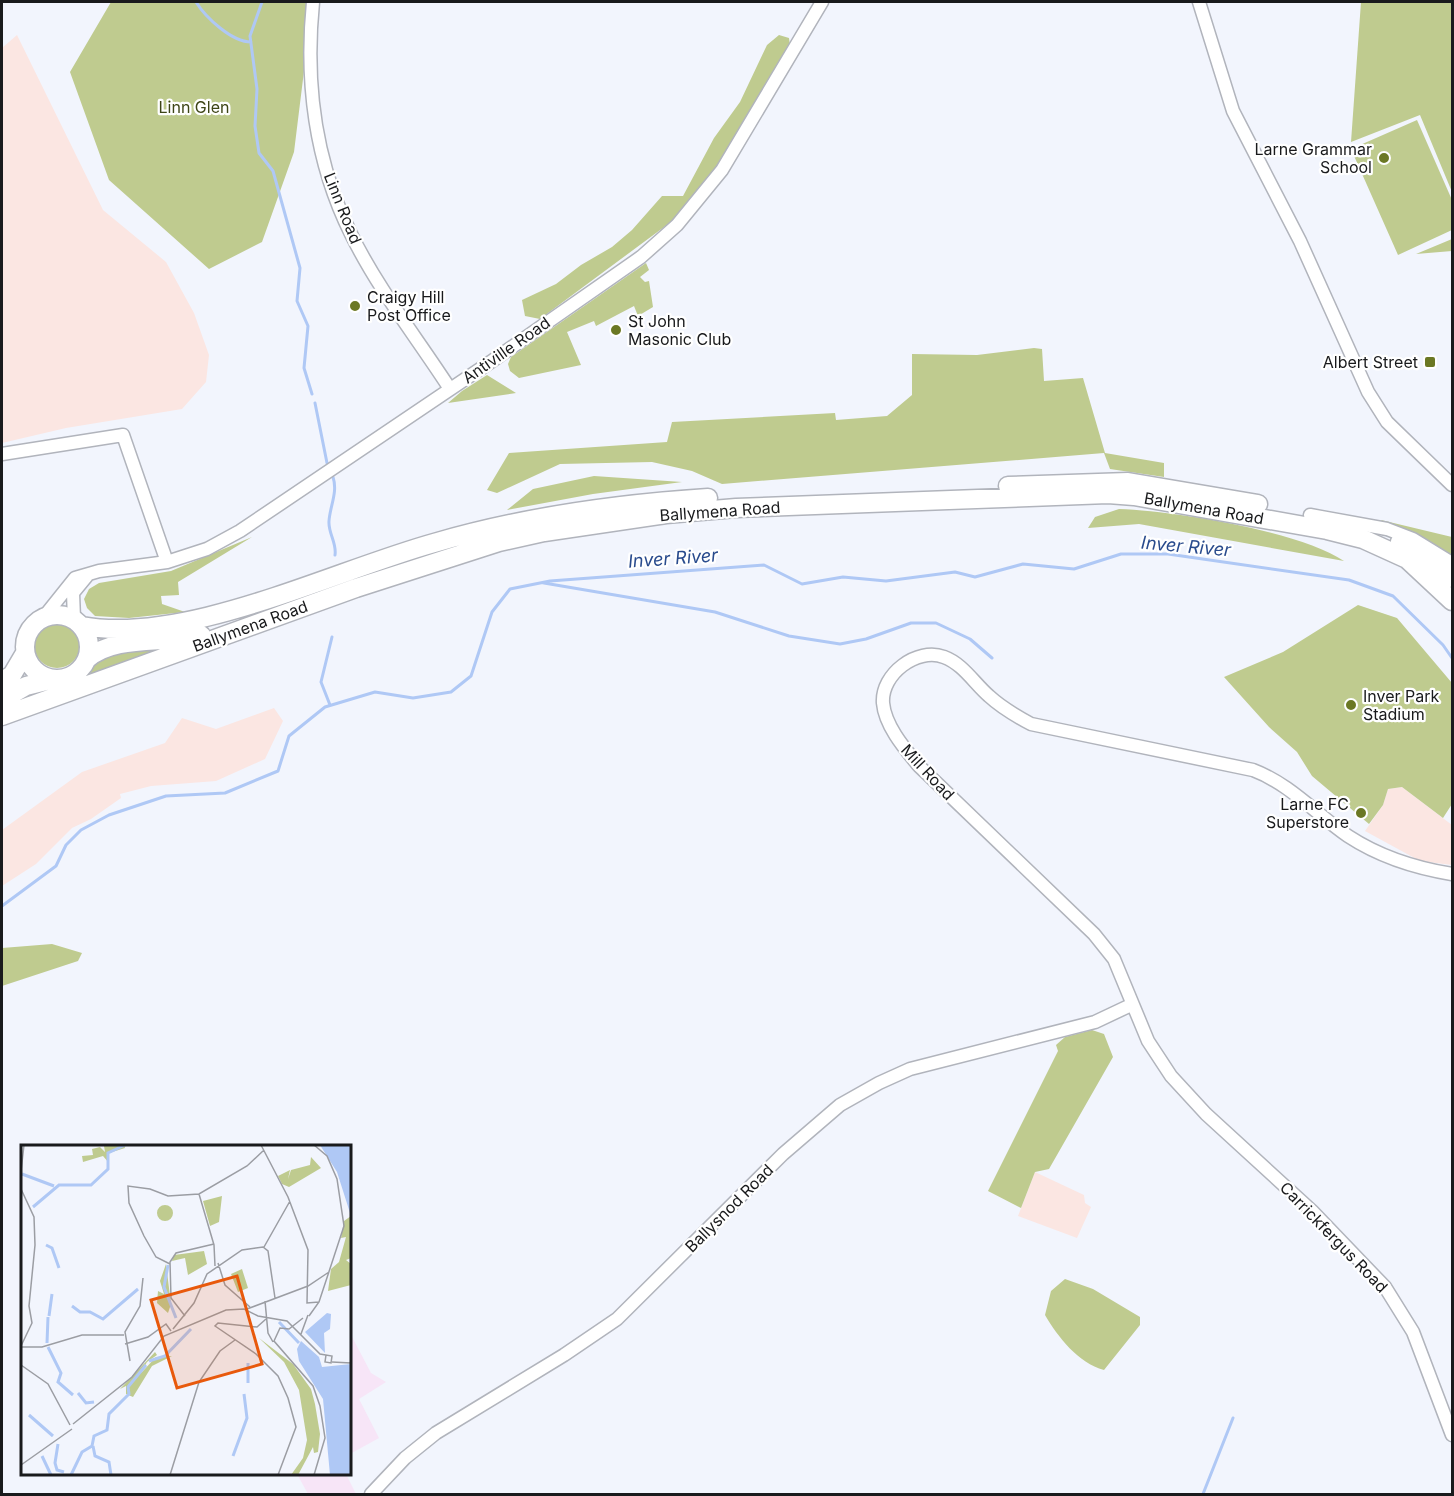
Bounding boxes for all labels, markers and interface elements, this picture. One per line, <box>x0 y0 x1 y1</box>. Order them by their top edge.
park label: Linn Glen <box>159 97 229 117</box>
place label: Larne Grammar School <box>1254 139 1372 177</box>
marker: Larne Grammar School <box>1377 151 1391 165</box>
street label: Linn Road <box>320 170 366 246</box>
place label: Craigy Hill Post Office <box>367 287 451 325</box>
marker: Craigy Hill Post Office <box>348 299 362 313</box>
place label: St John Masonic Club <box>628 311 731 349</box>
street label: Antiville Road <box>458 312 554 388</box>
marker: St John Masonic Club <box>609 323 623 337</box>
place label: Albert Street <box>1323 352 1418 372</box>
marker: Albert Street <box>1423 355 1437 369</box>
street label: Ballymena Road <box>1143 488 1265 528</box>
street label: Ballymena Road <box>659 497 781 525</box>
water label: Inver River <box>1140 532 1233 560</box>
water label: Inver River <box>627 544 720 572</box>
street label: Ballymena Road <box>190 596 310 656</box>
place label: Inver Park Stadium <box>1363 686 1440 724</box>
marker: Inver Park Stadium <box>1344 698 1358 712</box>
street label: Mill Road <box>897 740 959 804</box>
place label: Larne FC Superstore <box>1266 794 1349 832</box>
marker: Larne FC Superstore <box>1354 806 1368 820</box>
inset map <box>21 1145 351 1475</box>
street label: Ballysnod Road <box>681 1160 777 1256</box>
street label: Carrickfergus Road <box>1276 1177 1392 1297</box>

